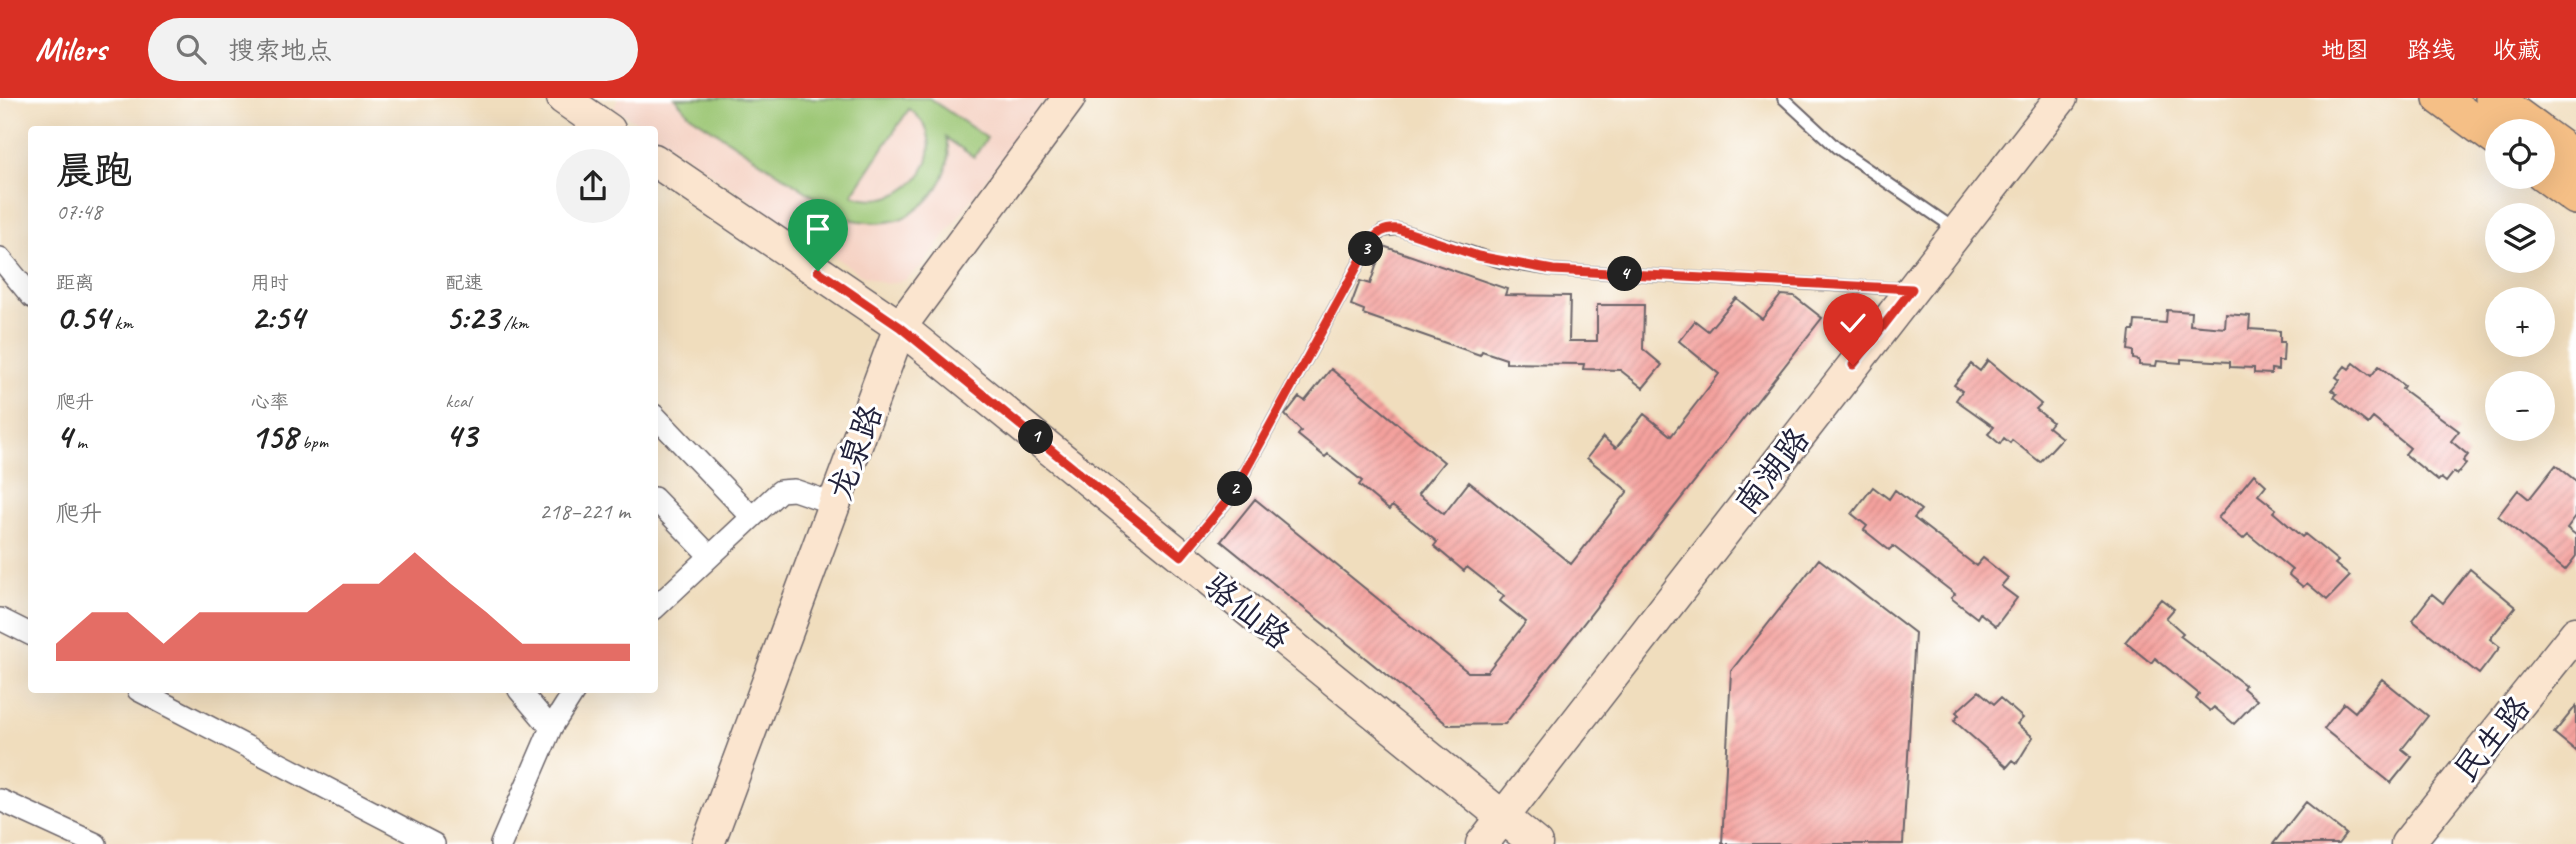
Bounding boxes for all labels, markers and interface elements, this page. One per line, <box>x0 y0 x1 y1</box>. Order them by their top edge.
search box <box>148 18 638 81</box>
text: Milers <box>35 28 106 70</box>
icon: search <box>172 30 210 68</box>
text: 搜索地点 <box>228 34 332 67</box>
text: 地图 <box>2321 35 2369 65</box>
text: 路线 <box>2407 35 2455 65</box>
text: 收藏 <box>2493 35 2541 65</box>
map controls <box>2485 119 2555 441</box>
button: locate <box>2485 119 2555 189</box>
text: 晨跑 <box>56 147 132 194</box>
button: share <box>556 149 630 223</box>
text: 07:48 <box>56 197 102 226</box>
pin <box>788 199 848 271</box>
button: layers <box>2485 203 2555 273</box>
icon: arrive <box>799 210 837 248</box>
pin: 3 <box>1348 232 1384 266</box>
text: 3 <box>1361 236 1370 260</box>
pin: 4 <box>1608 256 1642 292</box>
text: 4 <box>1620 261 1629 285</box>
text: 距离 <box>56 271 94 295</box>
text: 用时 <box>251 271 289 295</box>
text: 配速 <box>445 271 483 295</box>
button: + <box>2485 287 2555 357</box>
pin <box>1823 293 1883 365</box>
text: 0.54 <box>56 295 110 340</box>
text: 2:54 <box>251 295 304 340</box>
text: 5:23 <box>445 295 499 340</box>
icon: check <box>1834 304 1872 342</box>
text: km <box>110 311 133 335</box>
text: /km <box>499 311 528 335</box>
button: − <box>2485 371 2555 441</box>
text: kcal <box>445 389 470 413</box>
text: 爬升 <box>56 390 94 414</box>
text: 心率 <box>251 390 289 414</box>
street label: 龙泉路 <box>818 399 892 506</box>
text: 43 <box>445 413 477 458</box>
text: 4 <box>56 414 72 459</box>
text: 158 <box>251 414 297 459</box>
street label: 南湖路 <box>1725 419 1819 523</box>
pin: 1 <box>1018 420 1054 454</box>
text: 1 <box>1031 424 1040 448</box>
text: m <box>72 430 87 454</box>
text: bpm <box>297 430 328 454</box>
pin: 2 <box>1218 472 1252 506</box>
text: 2 <box>1230 476 1239 500</box>
text: 218–221 m <box>539 497 630 526</box>
text: 爬升 <box>56 499 102 528</box>
street label: 骆仙路 <box>1196 563 1299 658</box>
street label: 民生路 <box>2444 687 2539 790</box>

